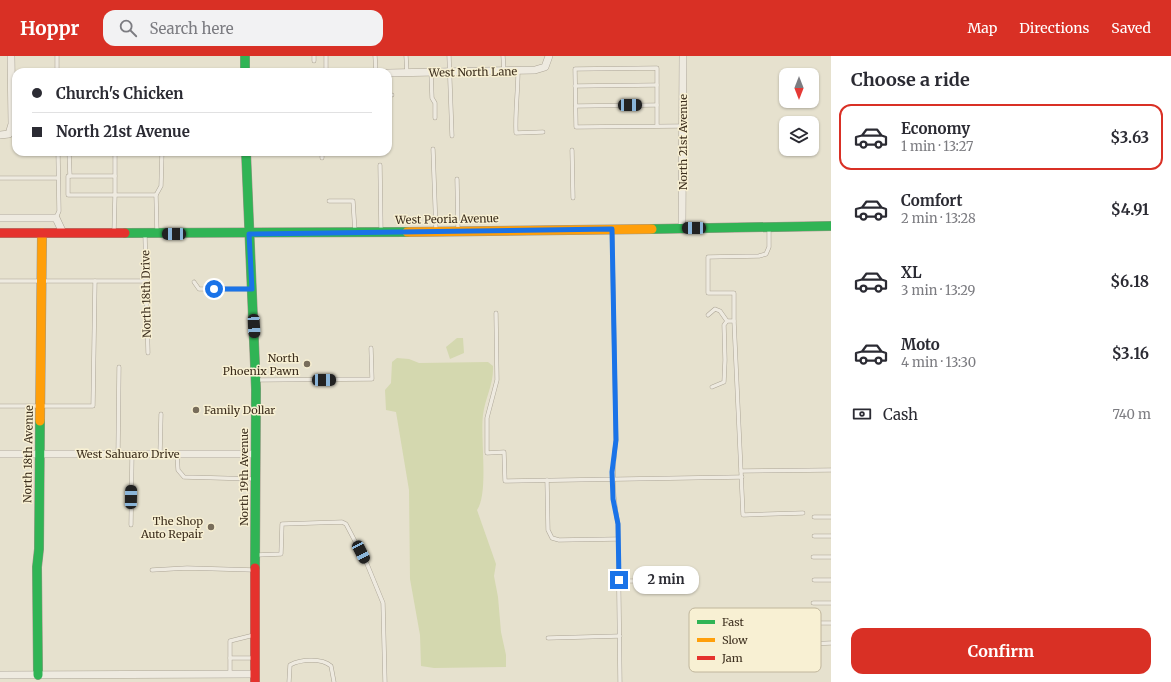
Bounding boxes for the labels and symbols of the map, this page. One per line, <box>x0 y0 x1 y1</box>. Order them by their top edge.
street label: West North Lane <box>428 64 518 80</box>
north arrow <box>779 68 819 108</box>
street label: North 21st Avenue <box>676 94 690 190</box>
car <box>618 99 642 111</box>
street label: West Peoria Avenue <box>394 211 499 227</box>
car <box>682 222 706 234</box>
car <box>162 228 186 240</box>
street label: North 18th Drive <box>138 250 154 338</box>
route start <box>205 280 223 298</box>
car <box>247 314 261 338</box>
place label: North Phoenix Pawn <box>223 351 300 378</box>
marker: North Phoenix Pawn <box>302 359 312 369</box>
car <box>312 374 336 386</box>
place label: Family Dollar <box>204 403 275 417</box>
street label: North 18th Avenue <box>20 405 36 503</box>
marker: Family Dollar <box>191 405 201 415</box>
street label: North 19th Avenue <box>237 428 251 526</box>
street label: West Sahuaro Drive <box>75 447 180 461</box>
car <box>125 485 137 509</box>
place label: The Shop Auto Repair <box>140 514 203 541</box>
marker: The Shop Auto Repair <box>206 522 216 532</box>
car <box>350 539 372 565</box>
callout: 2 min <box>633 566 699 594</box>
route end <box>610 571 628 589</box>
legend <box>689 608 821 672</box>
text: Fast <box>722 615 745 629</box>
text: Slow <box>722 633 748 647</box>
text: Jam <box>721 651 743 665</box>

